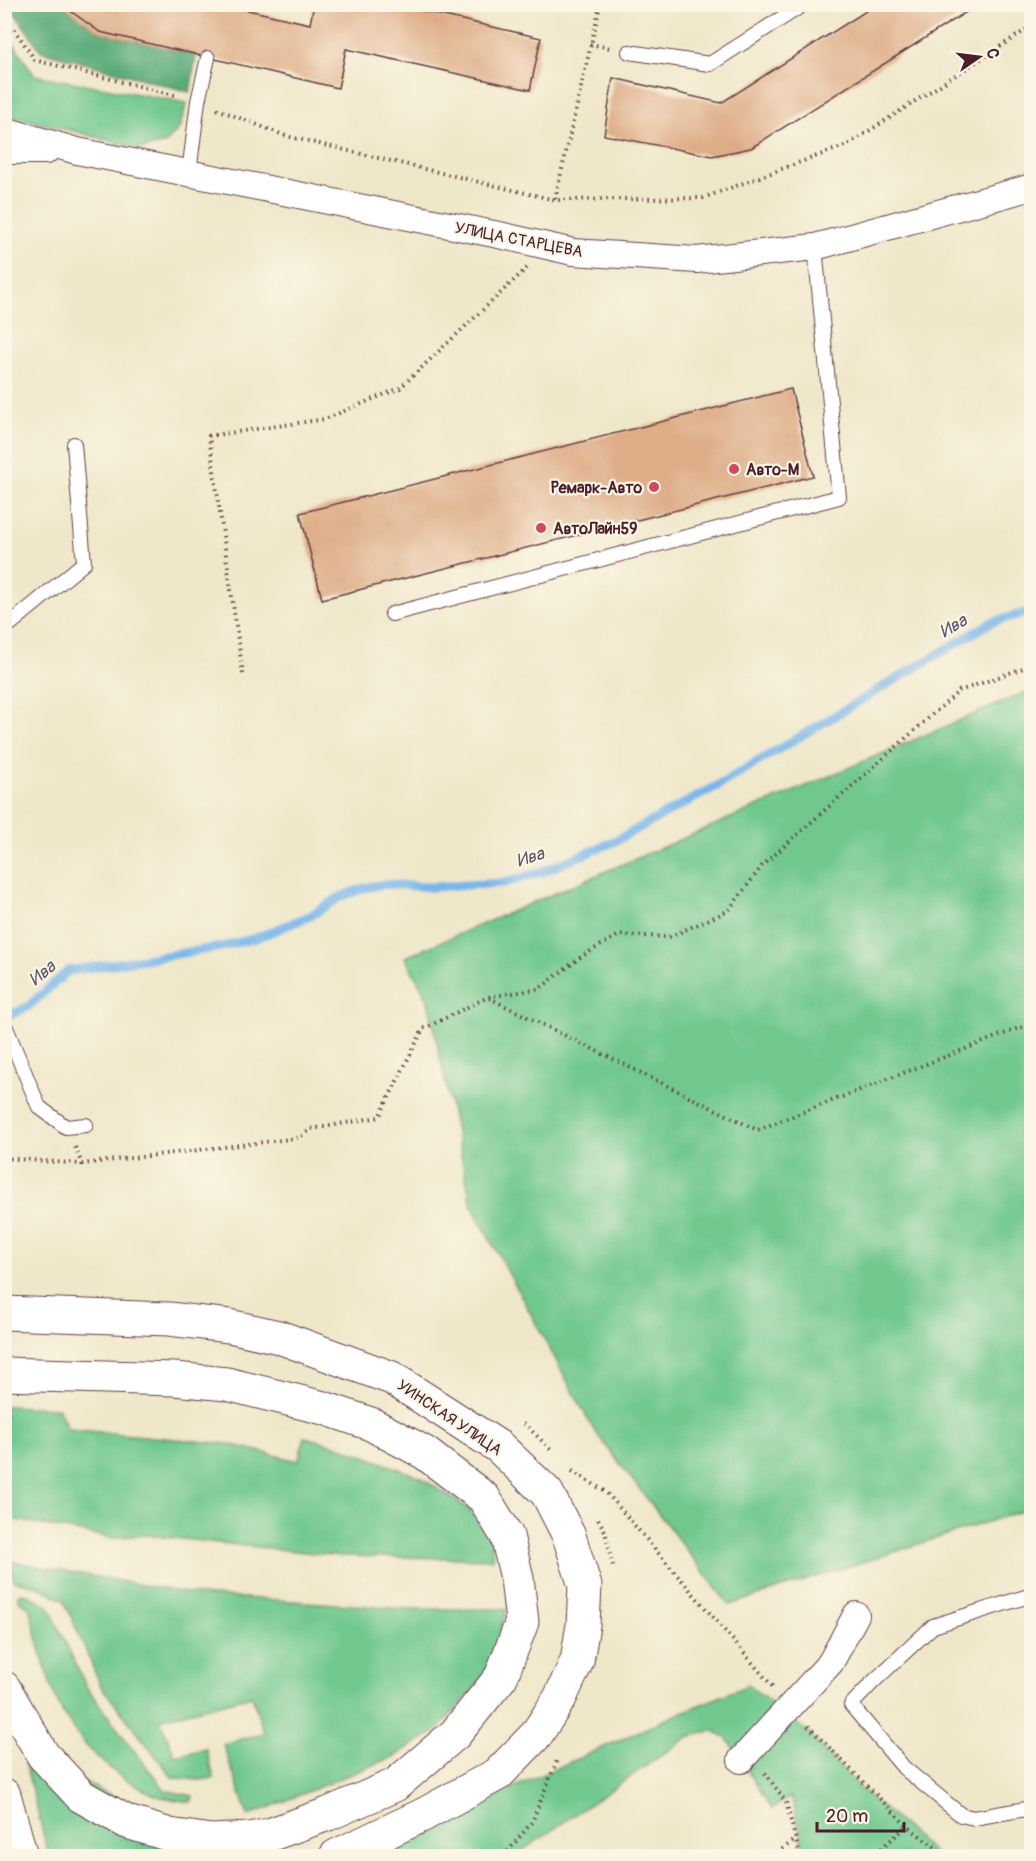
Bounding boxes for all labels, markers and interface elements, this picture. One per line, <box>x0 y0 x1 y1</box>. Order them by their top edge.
north arrow <box>949 27 1009 87</box>
text: С <box>982 46 1004 61</box>
street label: УЛИЦА СТАРЦЕВА <box>453 218 585 262</box>
place label: Авто-М <box>746 460 800 480</box>
marker: Авто-М <box>727 462 741 476</box>
place label: Ремарк-Авто <box>551 478 642 498</box>
marker: Ремарк-Авто <box>647 480 661 494</box>
place label: АвтоЛайн59 <box>553 519 637 539</box>
marker: АвтоЛайн59 <box>534 521 548 535</box>
water label: Ива <box>935 609 973 644</box>
water label: Ива <box>513 842 549 873</box>
water label: Ива <box>24 955 62 991</box>
street label: УИНСКАЯ УЛИЦА <box>393 1375 506 1460</box>
scale bar <box>817 1795 904 1833</box>
text: 20 m <box>826 1805 868 1828</box>

